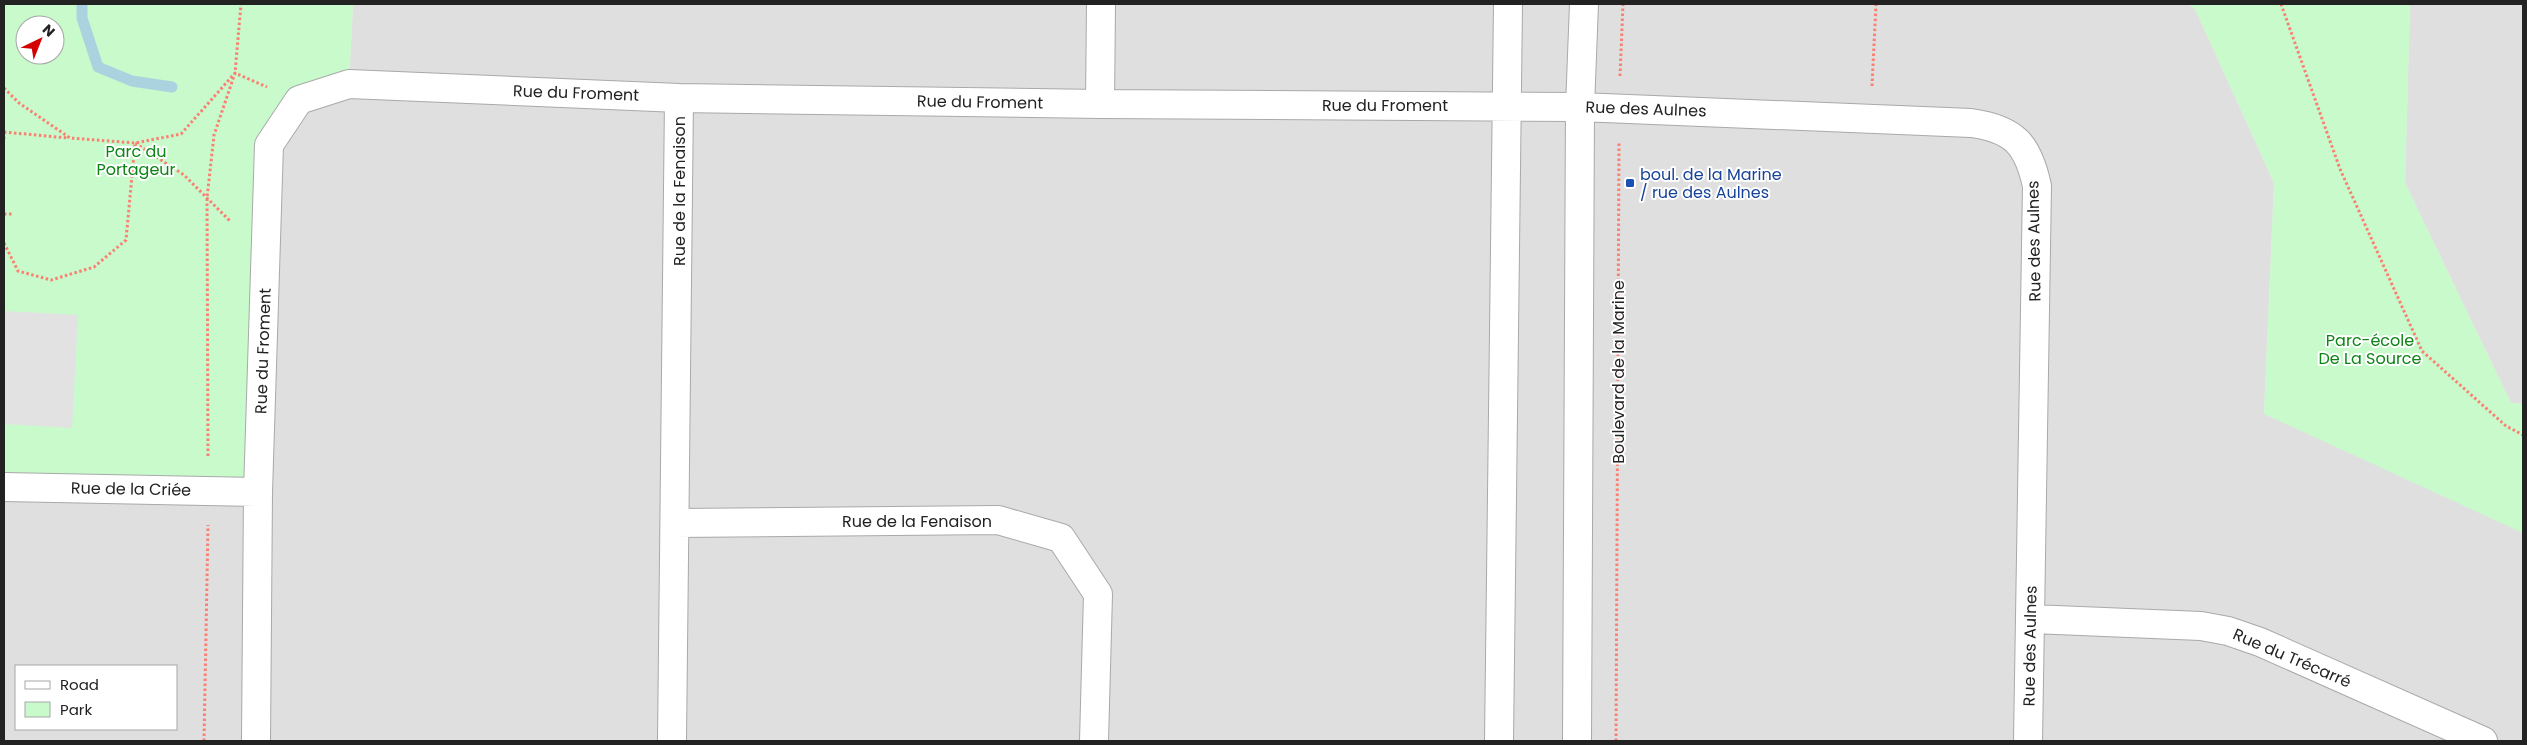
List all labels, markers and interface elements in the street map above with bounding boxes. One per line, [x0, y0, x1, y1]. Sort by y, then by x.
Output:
north arrow [15, 15, 65, 65]
text: N [38, 20, 60, 41]
street label: Rue du Froment [513, 79, 640, 107]
street label: Rue du Froment [917, 89, 1043, 115]
street label: Rue du Froment [1322, 94, 1448, 117]
street label: Rue des Aulnes [1585, 95, 1707, 123]
street label: Rue de la Fenaison [668, 116, 691, 266]
park label: Parc du Portageur [96, 140, 176, 181]
place label: boul. de la Marine / rue des Aulnes [1640, 163, 1782, 204]
marker: boul. de la Marine / rue des Aulnes [1624, 177, 1636, 189]
street label: Rue des Aulnes [2021, 180, 2047, 302]
street label: Boulevard de la Marine [1607, 280, 1630, 464]
street label: Rue du Froment [249, 287, 277, 414]
park label: Parc-école De La Source [2319, 329, 2422, 370]
street label: Rue de la Criée [71, 476, 191, 502]
street label: Rue de la Fenaison [842, 510, 992, 533]
street label: Rue des Aulnes [2017, 585, 2043, 707]
street label: Rue du Trécarré [2229, 623, 2355, 693]
legend [15, 665, 178, 730]
text: Road [60, 674, 99, 695]
text: Park [60, 699, 92, 720]

